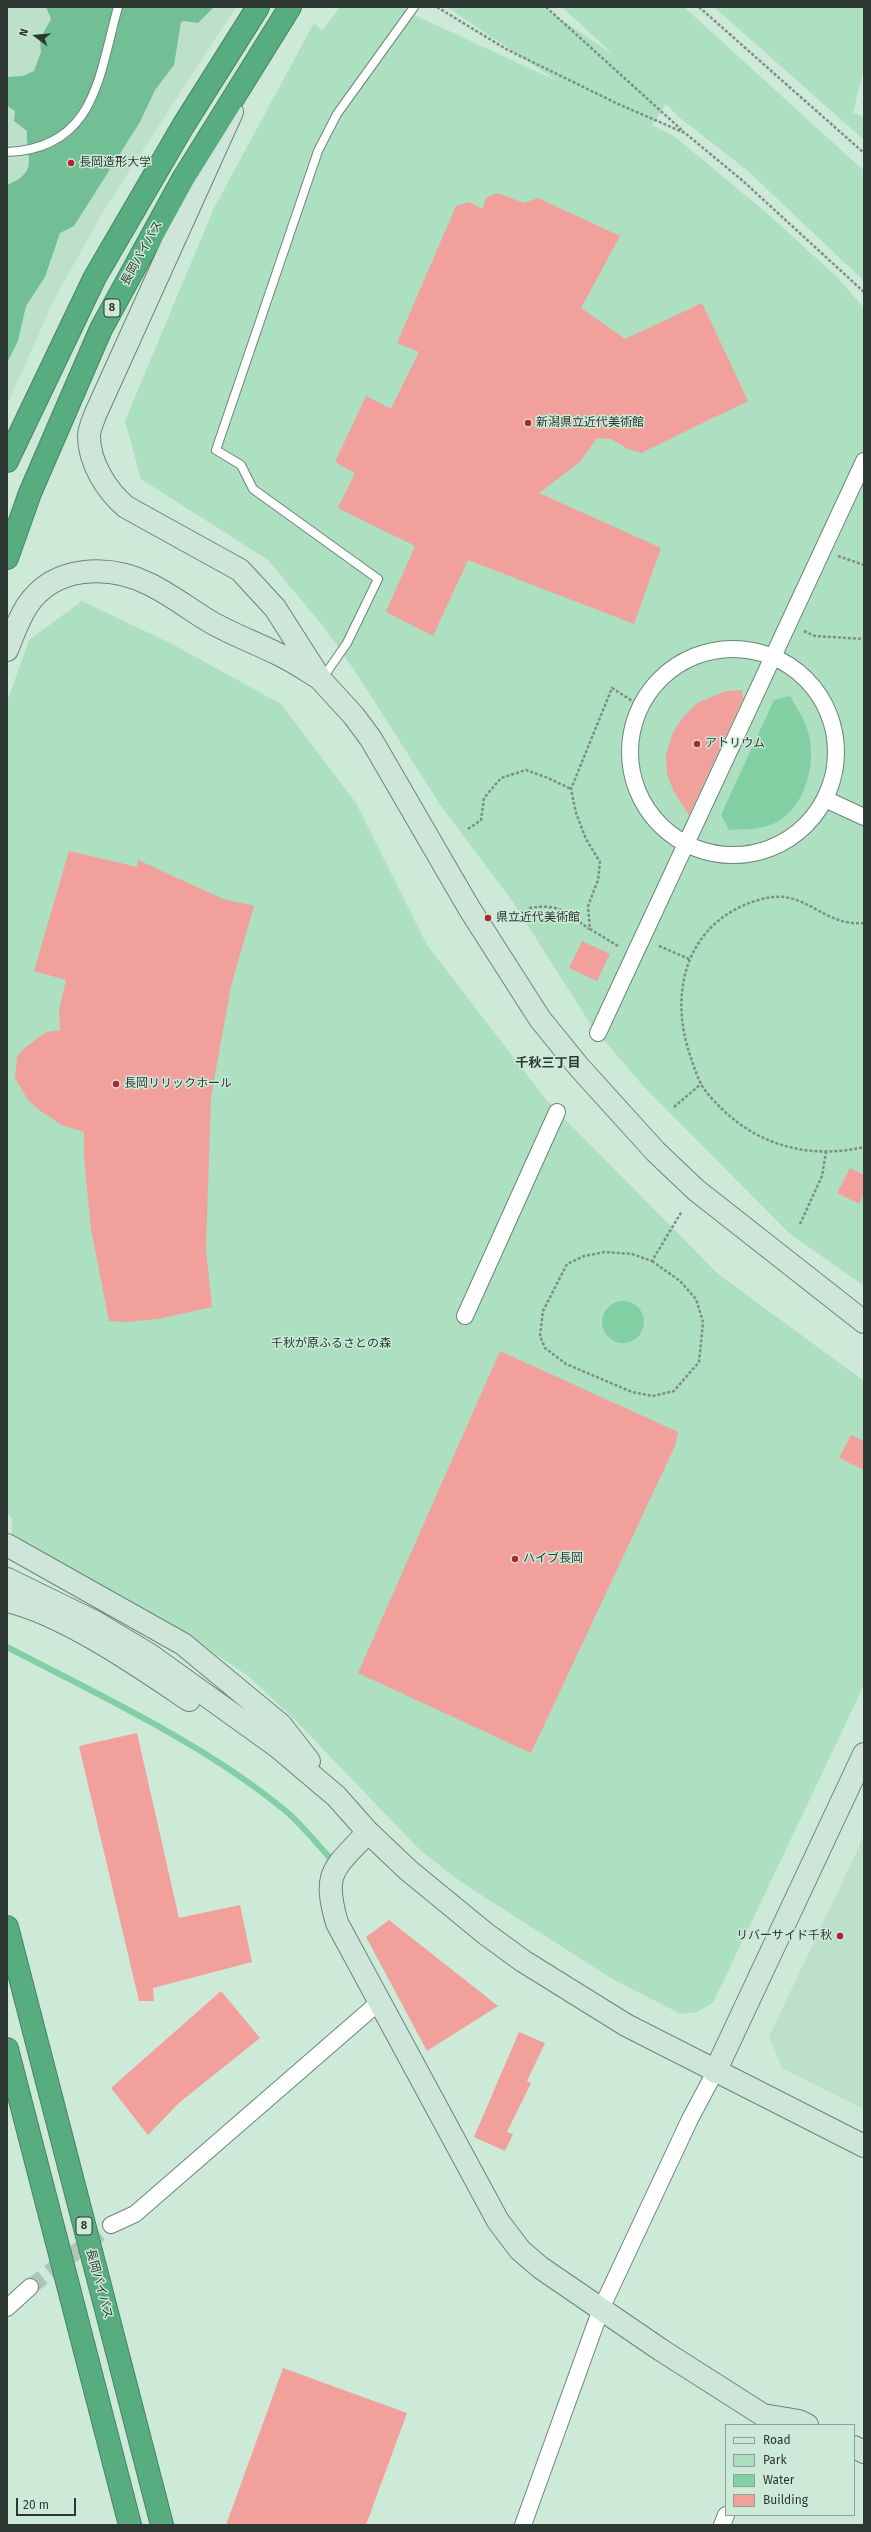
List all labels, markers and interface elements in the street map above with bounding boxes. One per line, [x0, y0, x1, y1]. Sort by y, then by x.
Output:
north arrow [16, 16, 56, 56]
text: N [17, 27, 31, 38]
place label: 長岡造形大学 [79, 156, 151, 170]
marker: 長岡造形大学 [66, 158, 76, 168]
street label: 長岡バイパス [118, 218, 166, 288]
road number: 8 [104, 299, 120, 317]
place label: 新潟県立近代美術館 [536, 416, 644, 430]
marker: 新潟県立近代美術館 [523, 418, 533, 428]
place label: アトリウム [705, 737, 765, 751]
marker: アトリウム [692, 739, 702, 749]
place label: 県立近代美術館 [496, 911, 580, 925]
marker: 県立近代美術館 [483, 913, 493, 923]
district label: 千秋三丁目 [516, 1055, 580, 1071]
place label: 長岡リリックホール [124, 1077, 232, 1091]
marker: 長岡リリックホール [111, 1079, 121, 1089]
park label: 千秋が原ふるさとの森 [271, 1337, 391, 1351]
place label: ハイブ長岡 [523, 1552, 583, 1566]
marker: ハイブ長岡 [510, 1554, 520, 1564]
place label: リバーサイド千秋 [736, 1929, 832, 1943]
marker: リバーサイド千秋 [835, 1931, 845, 1941]
road number: 8 [76, 2217, 92, 2235]
street label: 長岡バイパス [83, 2247, 115, 2321]
legend [725, 2424, 855, 2516]
text: Road [763, 2433, 791, 2447]
text: Park [763, 2453, 787, 2467]
text: Water [763, 2473, 794, 2487]
scale bar [18, 2490, 78, 2516]
text: Building [763, 2493, 808, 2507]
text: 20 m [23, 2498, 49, 2512]

